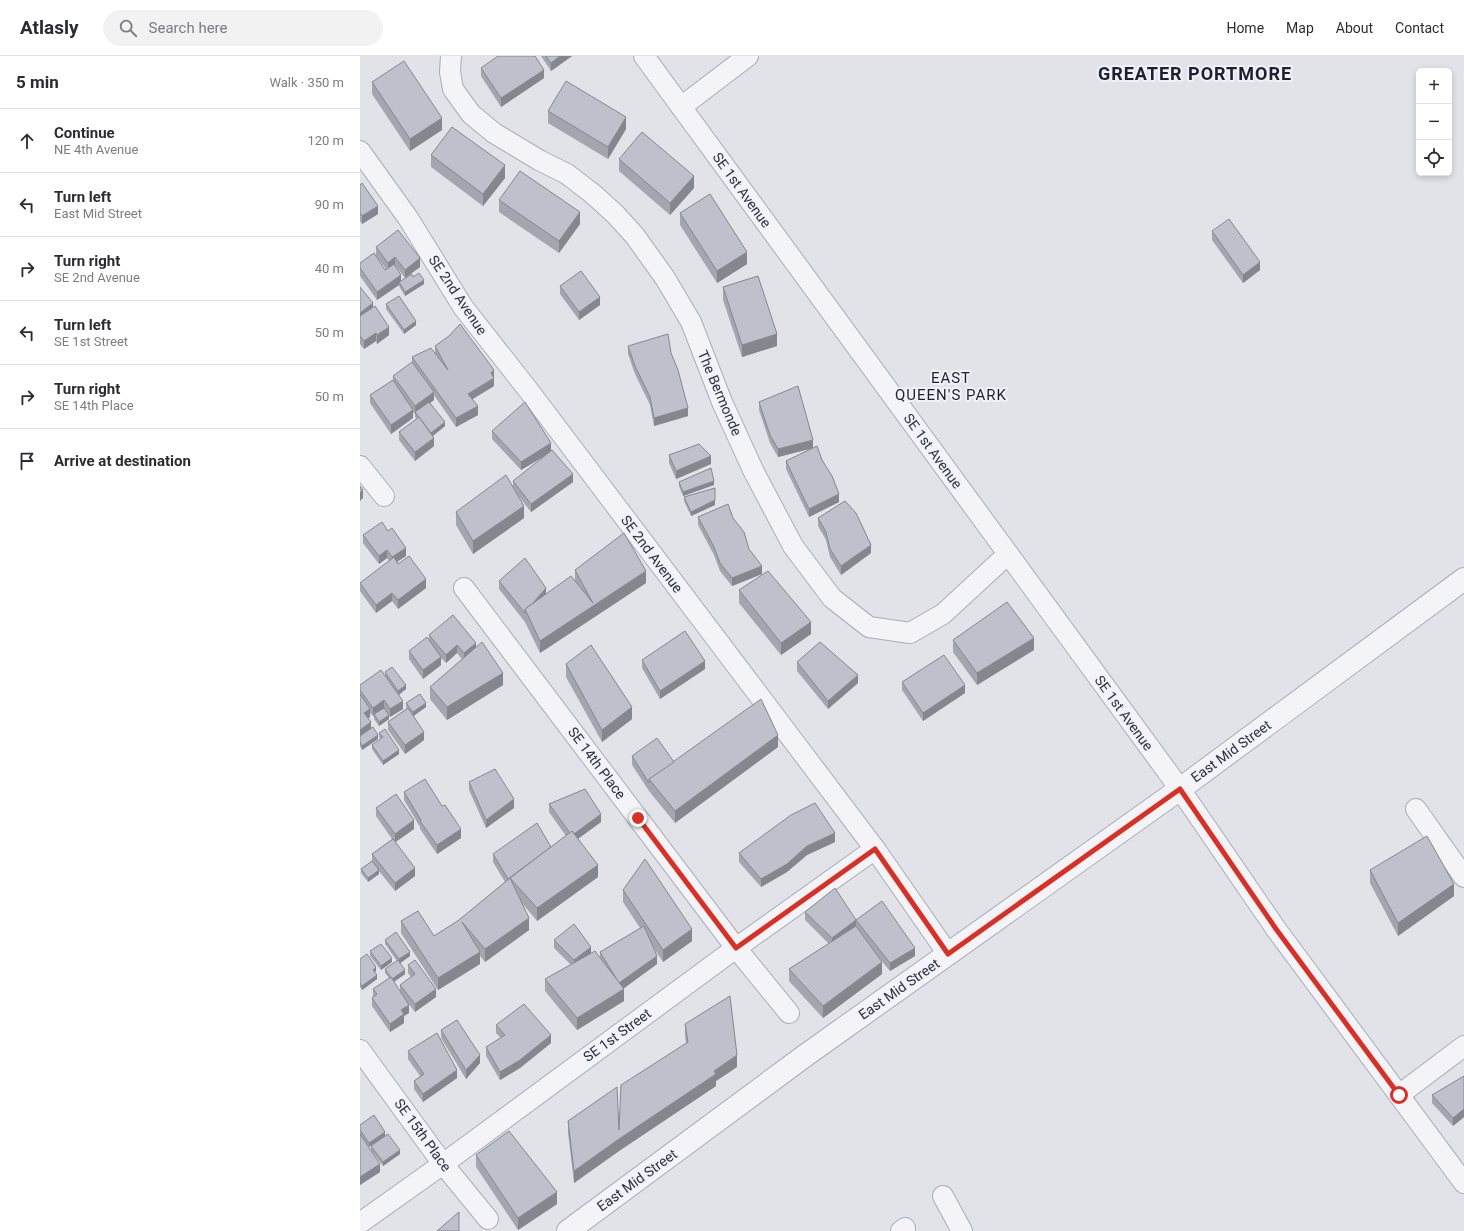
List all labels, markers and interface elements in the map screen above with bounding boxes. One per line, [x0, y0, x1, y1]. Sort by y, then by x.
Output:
search box [103, 10, 383, 46]
text: Atlasly [20, 16, 79, 39]
icon: search [117, 17, 139, 39]
text: Search here [149, 19, 228, 37]
text: Home [1226, 20, 1264, 36]
text: Map [1286, 20, 1314, 36]
text: About [1336, 20, 1373, 36]
text: Contact [1395, 20, 1444, 36]
district label: GREATER PORTMORE [1098, 63, 1292, 84]
map controls [1416, 68, 1452, 176]
button: + [1416, 68, 1452, 104]
text: 5 min [16, 72, 59, 92]
text: Walk · 350 m [269, 75, 344, 90]
button: − [1416, 104, 1452, 140]
text: Continue [54, 124, 115, 142]
icon: ahead [16, 130, 38, 152]
text: 120 m [307, 133, 344, 148]
button: locate [1416, 140, 1452, 176]
text: NE 4th Avenue [54, 142, 138, 157]
street label: SE 1st Avenue [709, 149, 775, 231]
text: Turn left [54, 188, 111, 206]
icon: left [16, 194, 38, 216]
text: 90 m [315, 197, 344, 212]
text: East Mid Street [54, 206, 142, 221]
text: Turn right [54, 252, 120, 270]
street label: SE 2nd Avenue [426, 252, 490, 338]
icon: right [16, 258, 38, 280]
text: 40 m [315, 261, 344, 276]
text: SE 2nd Avenue [54, 270, 140, 285]
text: Turn left [54, 316, 111, 334]
icon: left [16, 322, 38, 344]
text: 50 m [315, 325, 344, 340]
text: SE 1st Street [54, 334, 128, 349]
street label: The Bermonde [695, 348, 745, 438]
district label: EAST QUEEN'S PARK [895, 369, 1007, 404]
text: Turn right [54, 380, 120, 398]
icon: right [16, 386, 38, 408]
text: 50 m [315, 389, 344, 404]
text: SE 14th Place [54, 398, 134, 413]
street label: SE 1st Avenue [900, 410, 966, 492]
icon: arrive [16, 450, 38, 472]
text: Arrive at destination [54, 452, 191, 470]
street label: SE 2nd Avenue [618, 512, 686, 596]
street label: SE 1st Avenue [1091, 672, 1157, 754]
street label: East Mid Street [1188, 716, 1274, 785]
street label: SE 14th Place [565, 724, 629, 802]
route end [629, 809, 647, 827]
street label: East Mid Street [856, 955, 943, 1023]
street label: SE 1st Street [580, 1005, 654, 1065]
route start [1390, 1086, 1408, 1104]
street label: SE 15th Place [391, 1096, 455, 1174]
street label: East Mid Street [594, 1145, 680, 1214]

